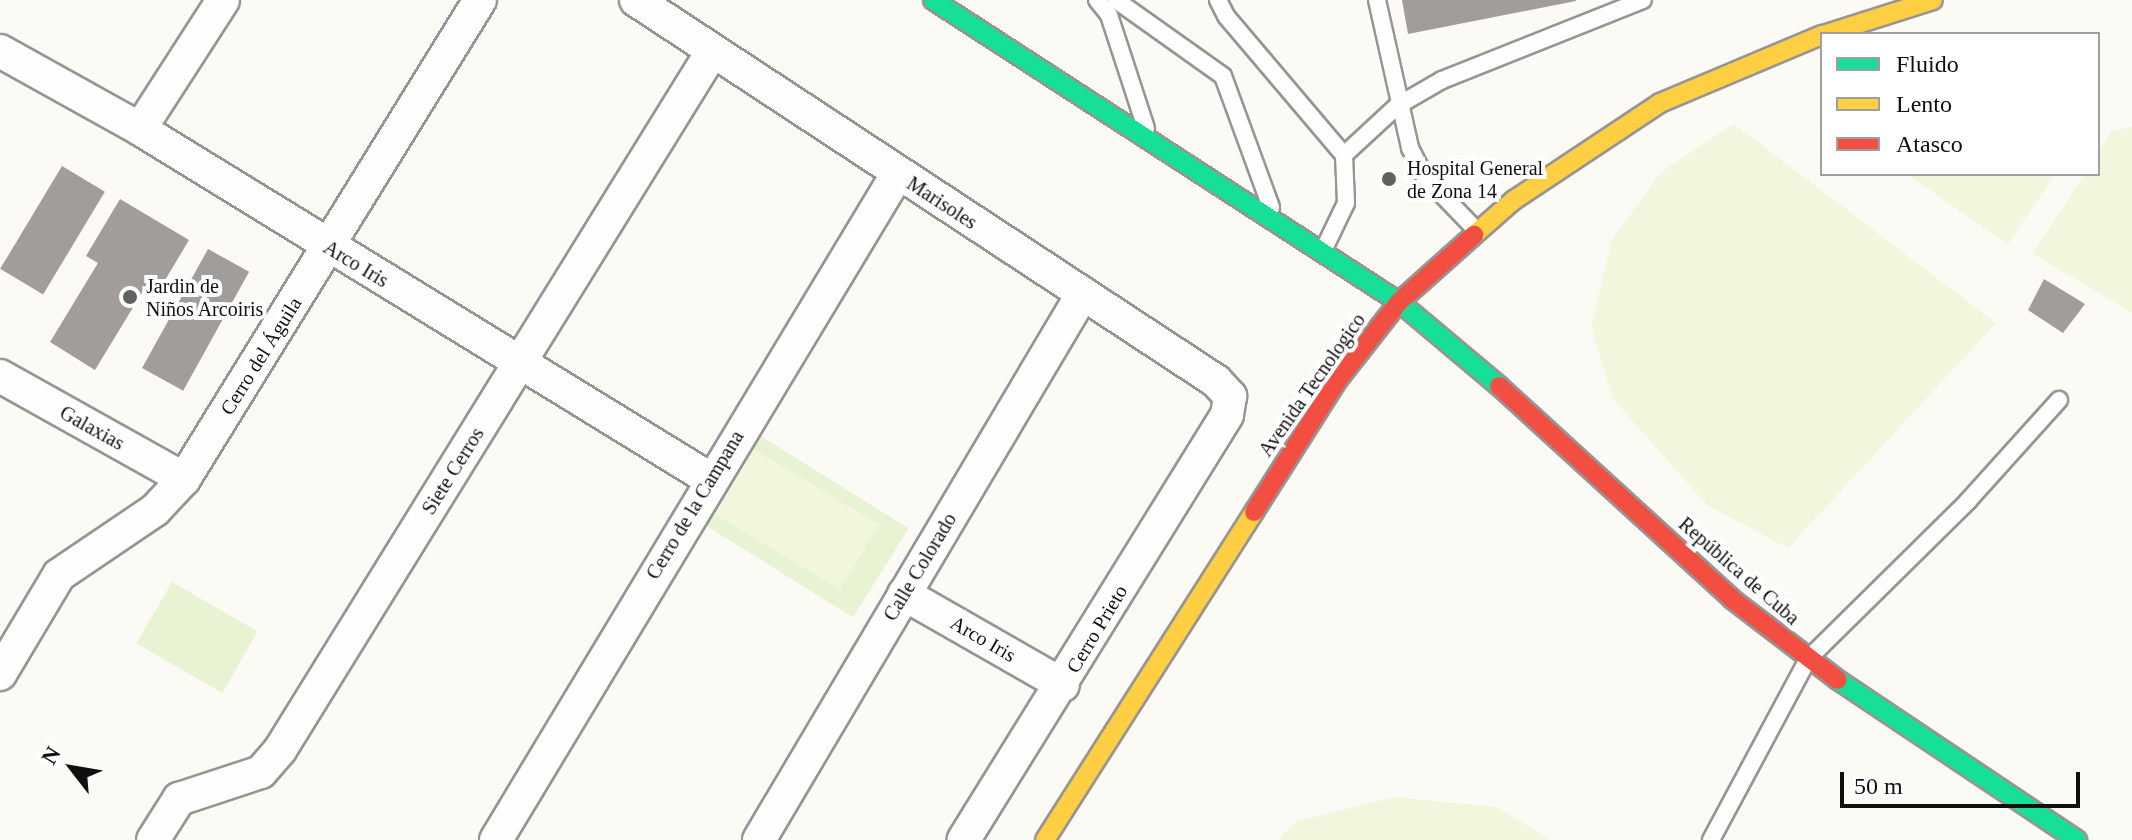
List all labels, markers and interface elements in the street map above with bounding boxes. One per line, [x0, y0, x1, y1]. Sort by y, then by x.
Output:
legend [1820, 32, 2100, 176]
text: Fluido [1896, 51, 1959, 77]
text: Lento [1896, 91, 1952, 117]
text: Atasco [1896, 131, 1963, 157]
place label: Hospital General de Zona 14 [1407, 156, 1543, 203]
marker: Hospital General de Zona 14 [1378, 168, 1400, 190]
street label: Marisoles [902, 171, 982, 235]
street label: Arco Iris [319, 235, 393, 293]
place label: Jardin de Niños Arcoiris [146, 274, 264, 321]
marker: Jardin de Niños Arcoiris [121, 288, 139, 306]
street label: Cerro del Águila [215, 293, 307, 419]
street label: Avenida Tecnologico [1253, 309, 1371, 461]
street label: Galaxias [56, 401, 128, 455]
street label: Siete Cerros [417, 423, 489, 519]
street label: Cerro de la Campana [641, 426, 749, 584]
street label: Calle Colorado [878, 509, 962, 625]
street label: República de Cuba [1674, 512, 1804, 630]
street label: Cerro Prieto [1061, 581, 1133, 677]
street label: Arco Iris [946, 611, 1020, 667]
north arrow [32, 728, 112, 808]
text: N [36, 742, 66, 769]
scale bar [1844, 756, 2084, 806]
text: 50 m [1854, 773, 1903, 799]

